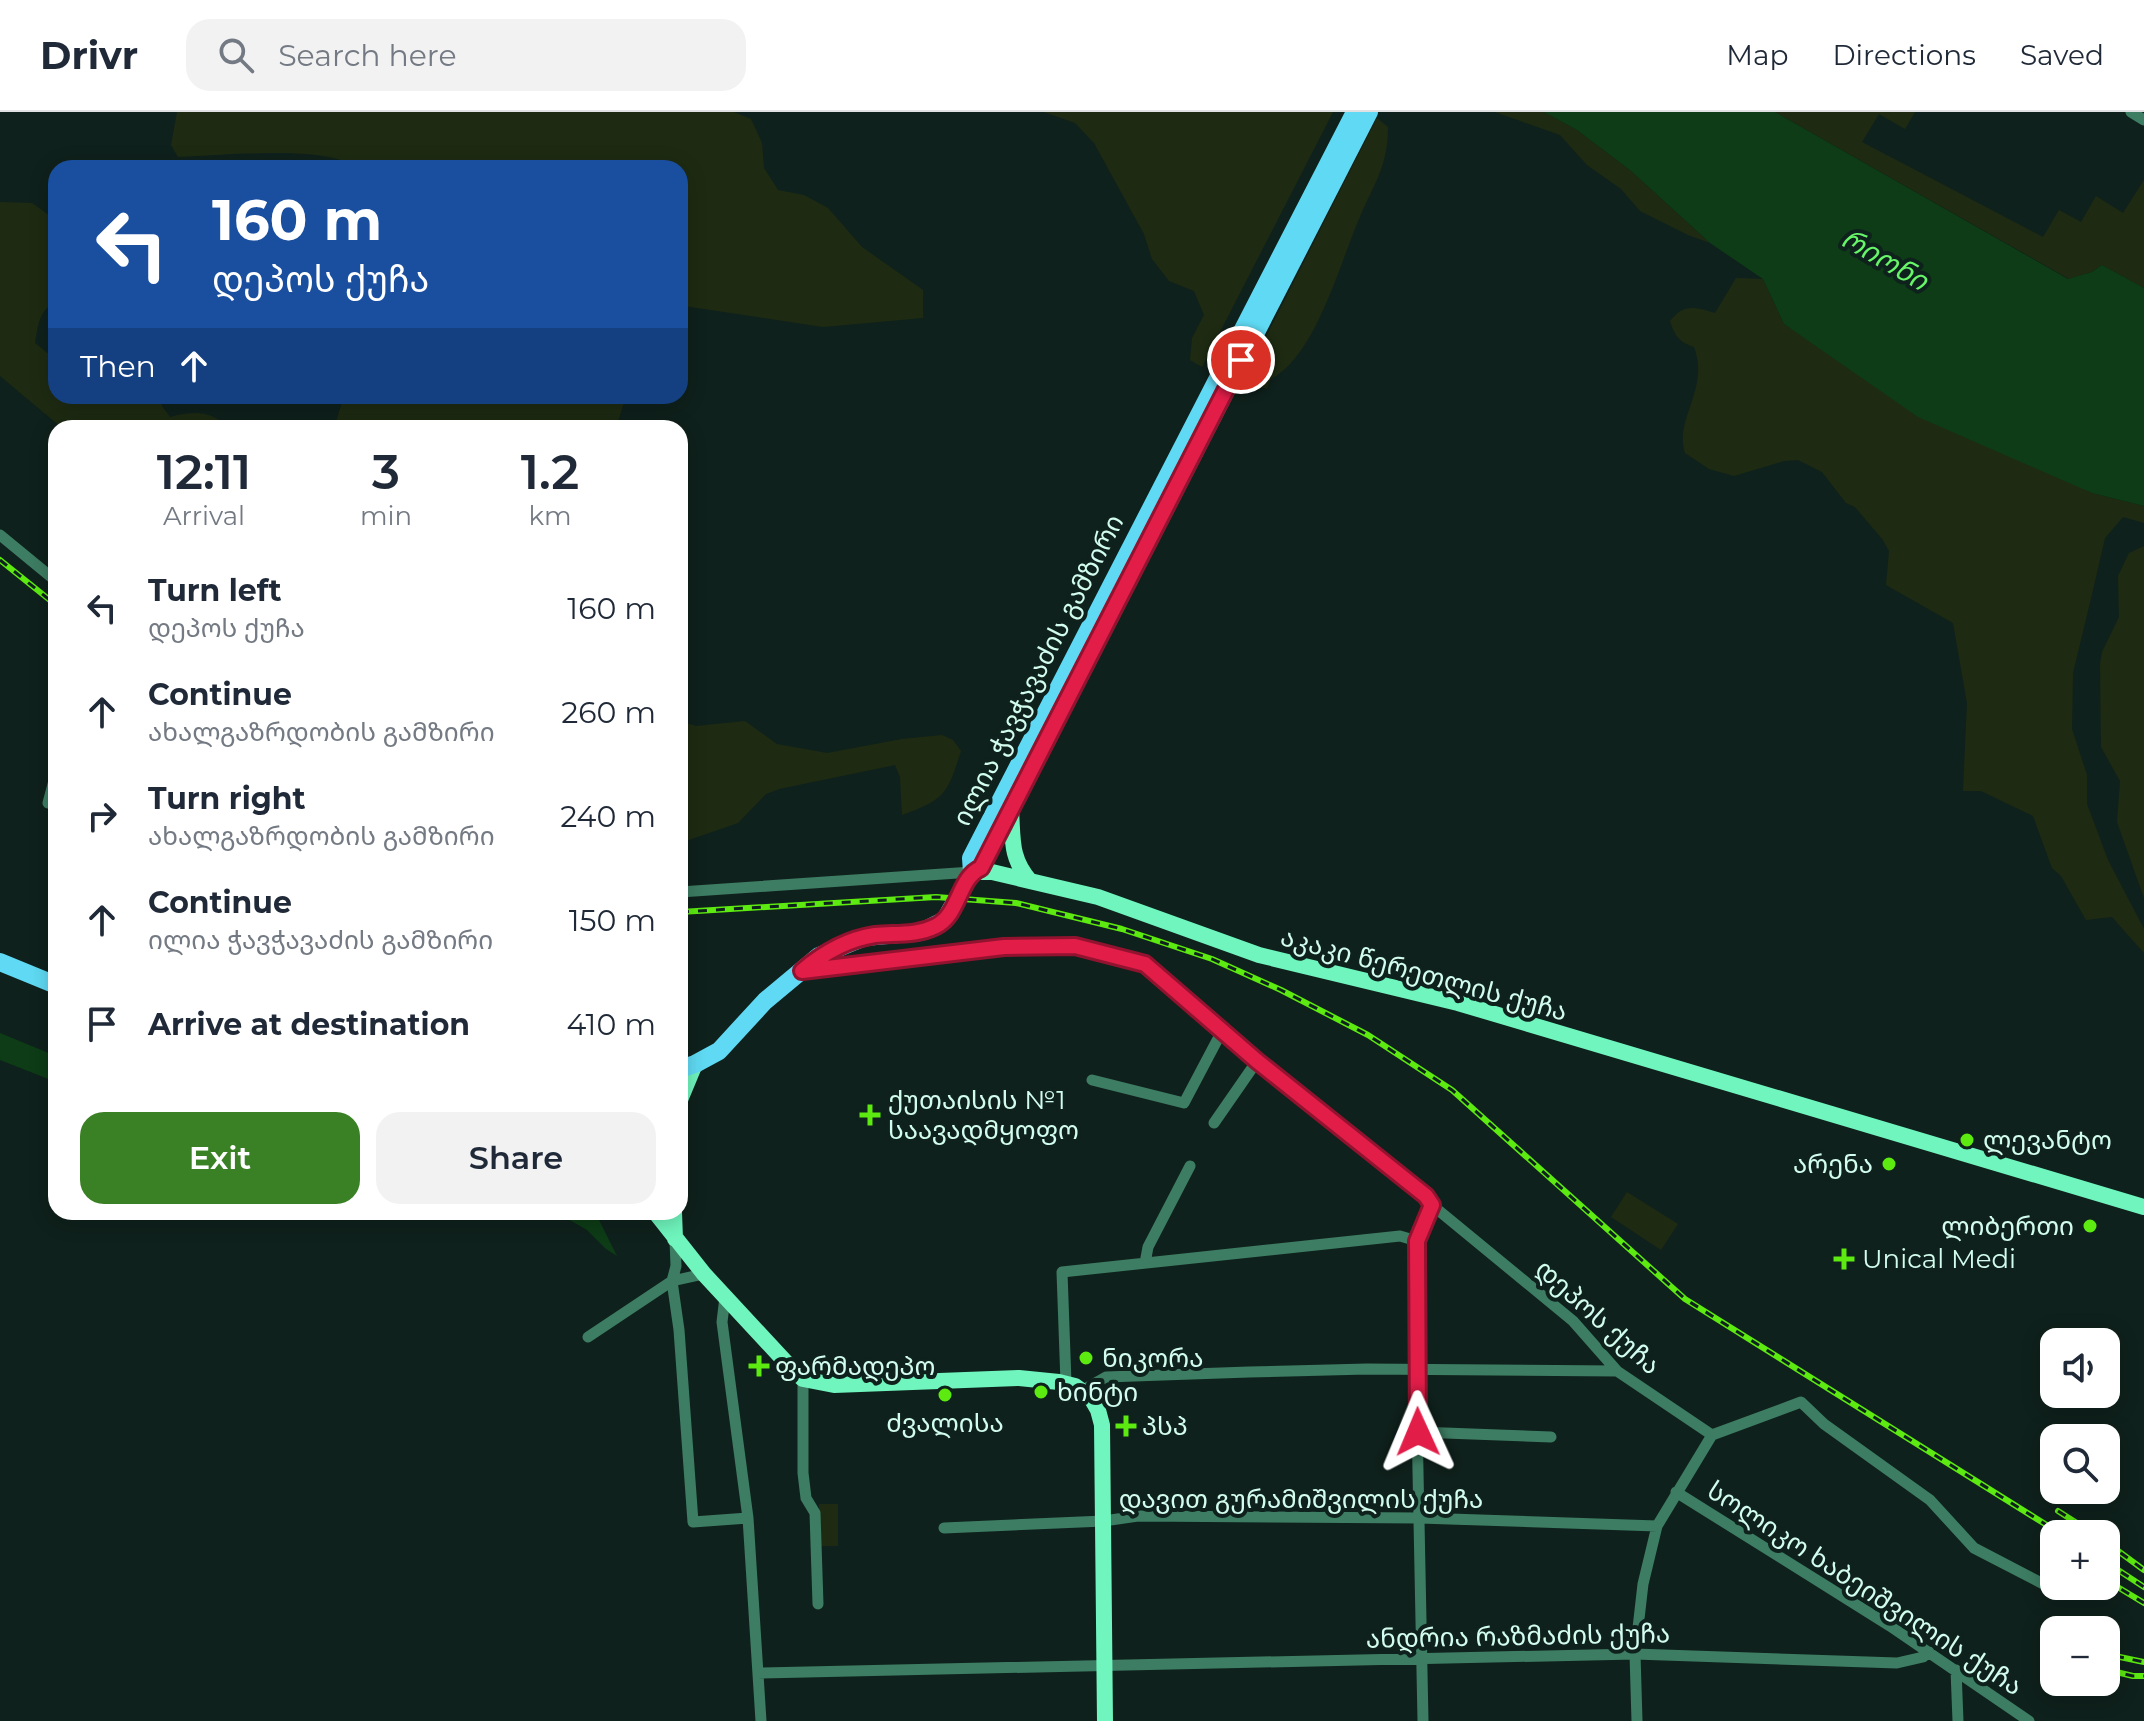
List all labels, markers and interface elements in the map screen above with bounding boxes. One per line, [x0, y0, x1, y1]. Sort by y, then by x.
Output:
search box [186, 19, 746, 91]
text: Drivr [40, 32, 138, 79]
icon: search [214, 33, 258, 77]
text: Search here [278, 37, 457, 74]
text: Map [1726, 38, 1788, 72]
text: Directions [1832, 38, 1976, 72]
text: Saved [2020, 38, 2104, 72]
text: 160 m [212, 186, 382, 254]
icon: left [80, 192, 184, 296]
water label: რიონი [1836, 221, 1936, 298]
text: დეპოს ქუჩა [212, 257, 429, 301]
pin [1207, 326, 1275, 394]
icon: arrive [1219, 338, 1263, 382]
icon: ahead [172, 344, 216, 388]
text: Then [80, 348, 156, 385]
text: 12:11 [157, 443, 251, 501]
text: 3 [372, 443, 400, 501]
text: 1.2 [521, 443, 579, 501]
text: Arrival [163, 500, 245, 532]
text: min [360, 500, 412, 532]
text: km [529, 500, 572, 532]
street label: ილია ჭავჭავაძის გამზირი [945, 509, 1131, 831]
text: Turn left [148, 572, 281, 609]
icon: left [80, 586, 124, 630]
text: 160 m [567, 590, 656, 627]
text: დეპოს ქუჩა [148, 612, 305, 644]
text: Continue [148, 676, 292, 713]
icon: ahead [80, 690, 124, 734]
text: 260 m [561, 694, 656, 731]
text: ახალგაზრდობის გამზირი [148, 716, 495, 748]
text: Turn right [148, 780, 305, 817]
icon: right [80, 794, 124, 838]
text: 240 m [560, 798, 656, 835]
text: ახალგაზრდობის გამზირი [148, 820, 495, 852]
text: Continue [148, 884, 292, 921]
icon: ahead [80, 898, 124, 942]
text: 150 m [569, 902, 656, 939]
street label: აკაკი წერეთლის ქუჩა [1277, 920, 1571, 1028]
text: ილია ჭავჭავაძის გამზირი [148, 924, 493, 956]
icon: arrive [80, 1002, 124, 1046]
text: Arrive at destination [148, 1006, 470, 1043]
text: 410 m [567, 1006, 656, 1043]
place label: ქუთაისის №1 საავადმყოფო [888, 1084, 1079, 1146]
marker: ქუთაისის №1 საავადმყოფო [859, 1104, 881, 1126]
button: Exit [80, 1112, 360, 1204]
button: Share [376, 1112, 656, 1204]
place label: ლევანტო [1983, 1124, 2112, 1156]
marker: ლევანტო [1958, 1131, 1976, 1149]
place label: არენა [1793, 1148, 1873, 1180]
marker: არენა [1880, 1155, 1898, 1173]
place label: ლიბერთი [1941, 1210, 2074, 1242]
marker: ლიბერთი [2081, 1217, 2099, 1235]
place label: Unical Medi [1862, 1243, 2016, 1275]
marker: Unical Medi [1833, 1248, 1855, 1270]
street label: დეპოს ქუჩა [1529, 1253, 1667, 1381]
map controls [2040, 1328, 2120, 1696]
button: sound [2040, 1328, 2120, 1408]
place label: ნიკორა [1102, 1342, 1203, 1374]
marker: ნიკორა [1077, 1349, 1095, 1367]
place label: ფარმადეპო [775, 1350, 936, 1382]
marker: ფარმადეპო [750, 1357, 768, 1375]
place label: ხინტი [1057, 1376, 1138, 1408]
marker: ხინტი [1032, 1383, 1050, 1401]
marker: ძვალისა [936, 1386, 954, 1404]
position arrow [1376, 1390, 1460, 1474]
place label: ძვალისა [886, 1407, 1004, 1439]
place label: პსპ [1142, 1410, 1188, 1442]
marker: პსპ [1117, 1417, 1135, 1435]
button: search [2040, 1424, 2120, 1504]
street label: სოლიკო ხაბეიშვილის ქუჩა [1701, 1474, 2029, 1702]
street label: დავით გურამიშვილის ქუჩა [1119, 1483, 1483, 1515]
button: + [2040, 1520, 2120, 1600]
button: − [2040, 1616, 2120, 1696]
street label: ანდრია რაზმაძის ქუჩა [1366, 1617, 1670, 1655]

